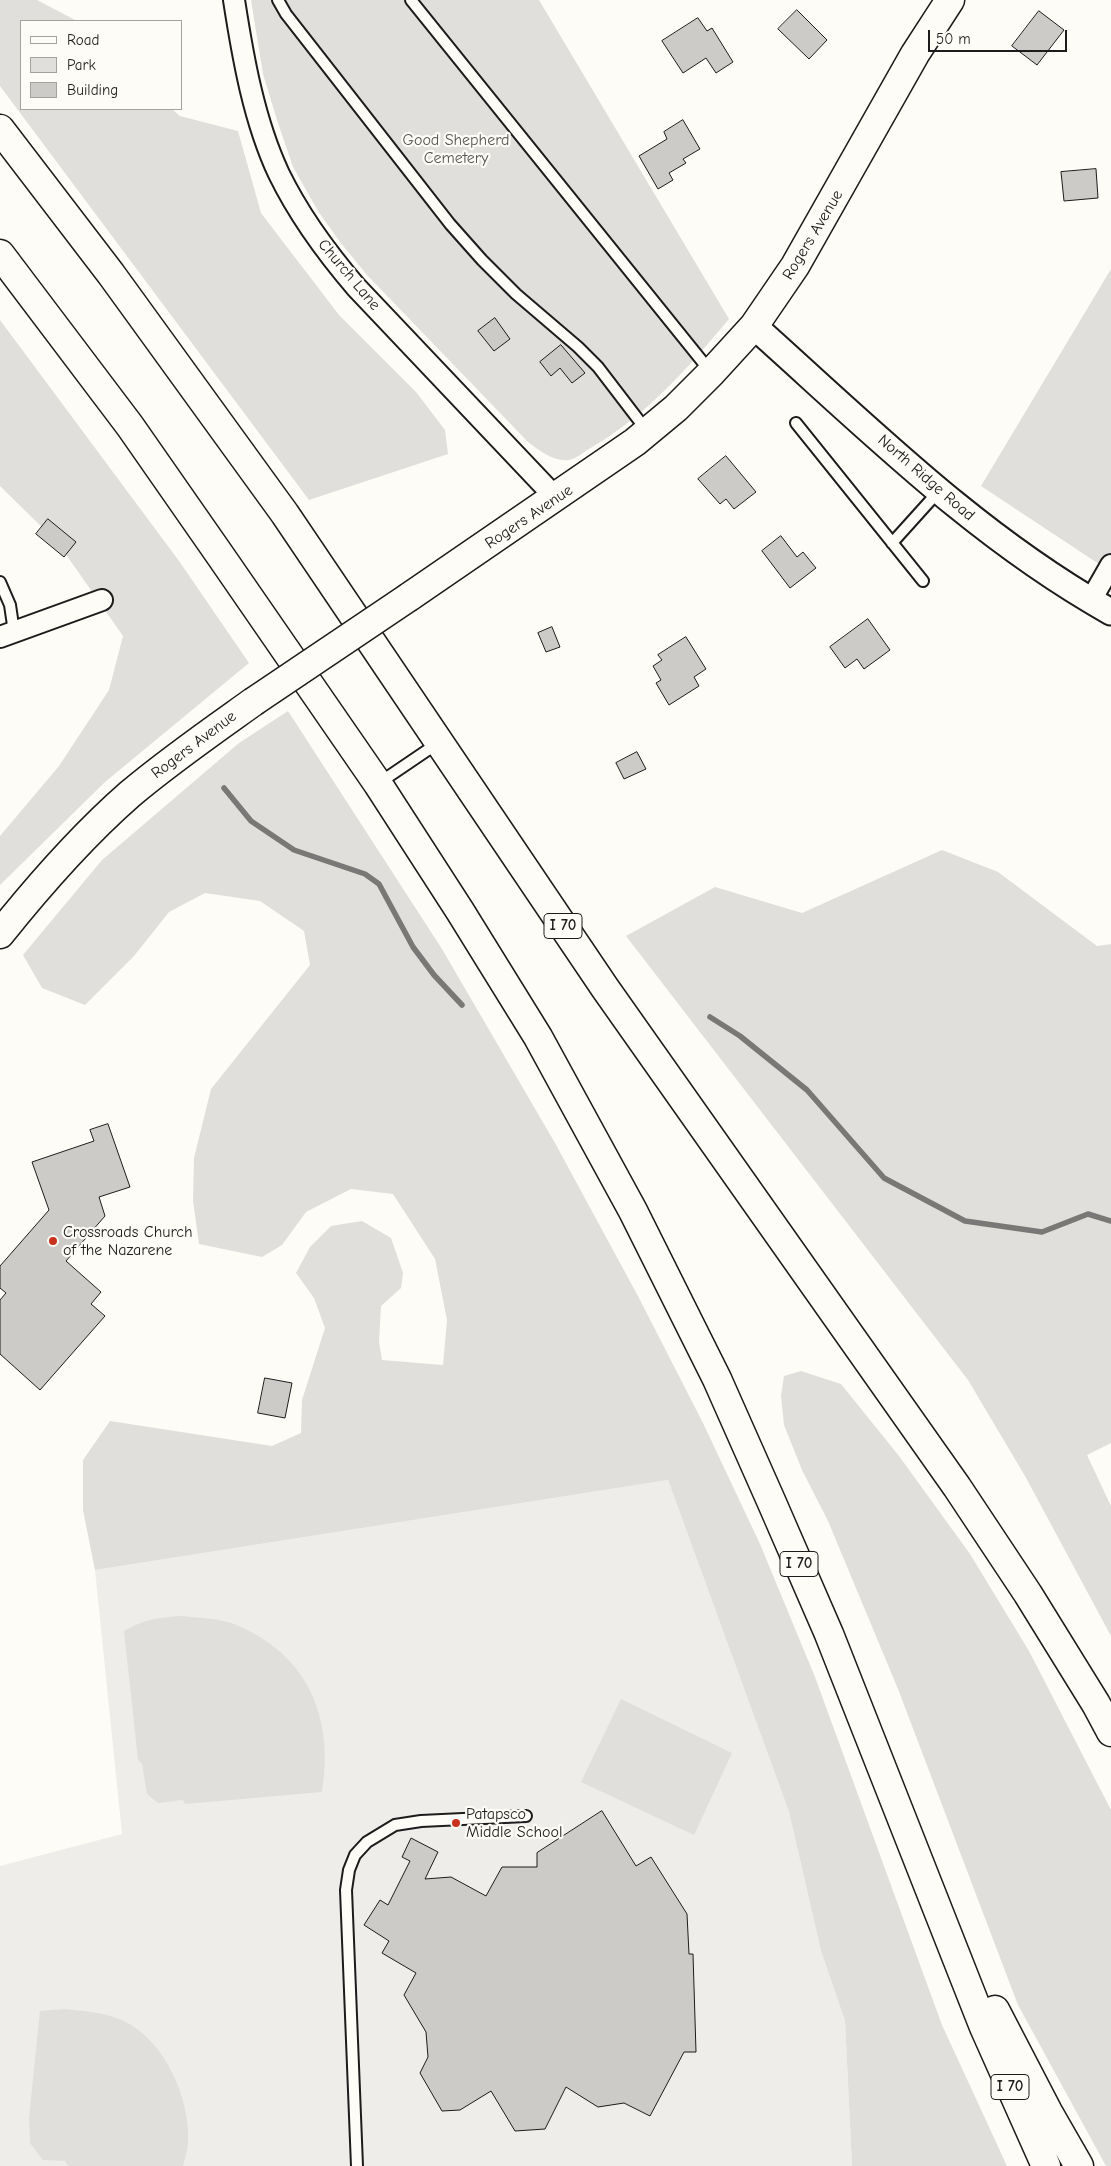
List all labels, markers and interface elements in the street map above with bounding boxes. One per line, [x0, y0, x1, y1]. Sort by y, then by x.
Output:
legend [20, 20, 182, 110]
scale bar [931, 20, 1070, 52]
text: 50 m [936, 30, 971, 48]
text: Road [67, 31, 99, 49]
text: Park [67, 56, 96, 74]
text: Building [67, 81, 118, 99]
park label: Good Shepherd Cemetery [402, 130, 510, 168]
street label: Rogers Avenue [779, 187, 847, 283]
street label: Church Lane [314, 236, 384, 314]
street label: North Ridge Road [874, 431, 978, 525]
street label: Rogers Avenue [482, 481, 576, 553]
street label: Rogers Avenue [148, 707, 240, 783]
road number: I 70 [544, 914, 582, 938]
place label: Crossroads Church of the Nazarene [63, 1222, 193, 1260]
marker: Crossroads Church of the Nazarene [47, 1235, 59, 1247]
road number: I 70 [780, 1552, 818, 1576]
place label: Patapsco Middle School [466, 1804, 562, 1842]
marker: Patapsco Middle School [450, 1817, 462, 1829]
road number: I 70 [991, 2074, 1029, 2100]

